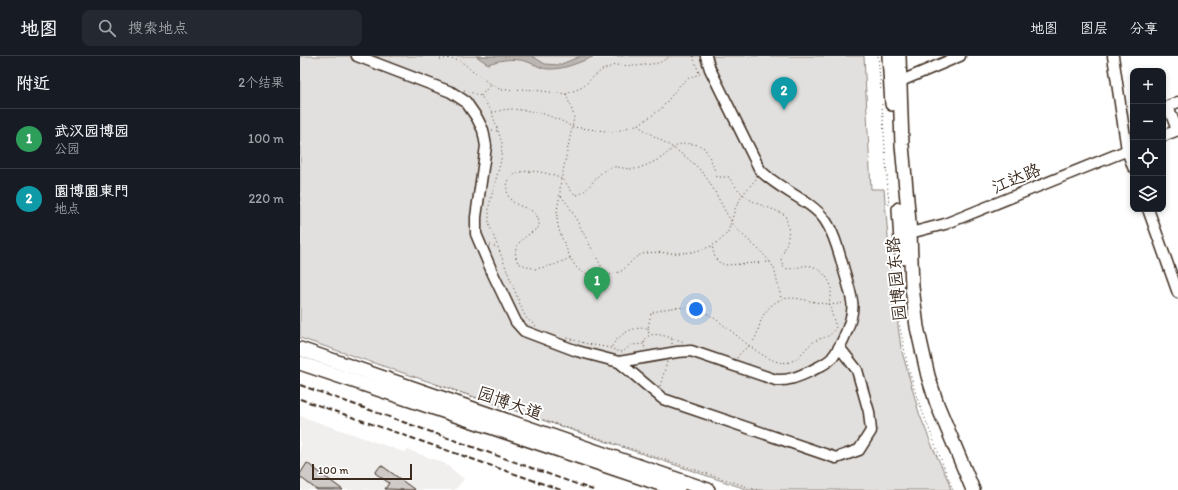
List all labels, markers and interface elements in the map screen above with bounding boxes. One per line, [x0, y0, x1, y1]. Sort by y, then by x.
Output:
search box [82, 10, 362, 46]
text: 地图 [20, 17, 58, 40]
icon: search [96, 17, 118, 39]
text: 搜索地点 [128, 19, 188, 37]
text: 地图 [1030, 20, 1058, 37]
text: 图层 [1080, 20, 1108, 37]
text: 分享 [1130, 20, 1158, 37]
map controls [1130, 68, 1166, 212]
button: + [1130, 68, 1166, 104]
text: 附近 [16, 73, 50, 93]
text: 2个结果 [238, 75, 284, 90]
pin: 2 [771, 77, 797, 110]
button: − [1130, 104, 1166, 140]
text: 武汉园博园 [54, 122, 129, 140]
text: 1 [26, 131, 32, 146]
text: 100 m [248, 131, 284, 146]
button: locate [1130, 140, 1166, 176]
text: 公园 [54, 141, 80, 156]
street label: 江达路 [989, 159, 1043, 197]
button: layers [1130, 176, 1166, 212]
text: 園博園東門 [54, 182, 129, 200]
text: 2 [26, 191, 32, 206]
text: 220 m [248, 191, 284, 206]
text: 地点 [54, 201, 80, 216]
street label: 园博园东路 [882, 236, 910, 322]
pin: 1 [584, 267, 610, 300]
your location [686, 299, 706, 319]
street label: 园博大道 [475, 382, 545, 424]
scale bar [312, 462, 412, 481]
text: 100 m [318, 464, 348, 477]

